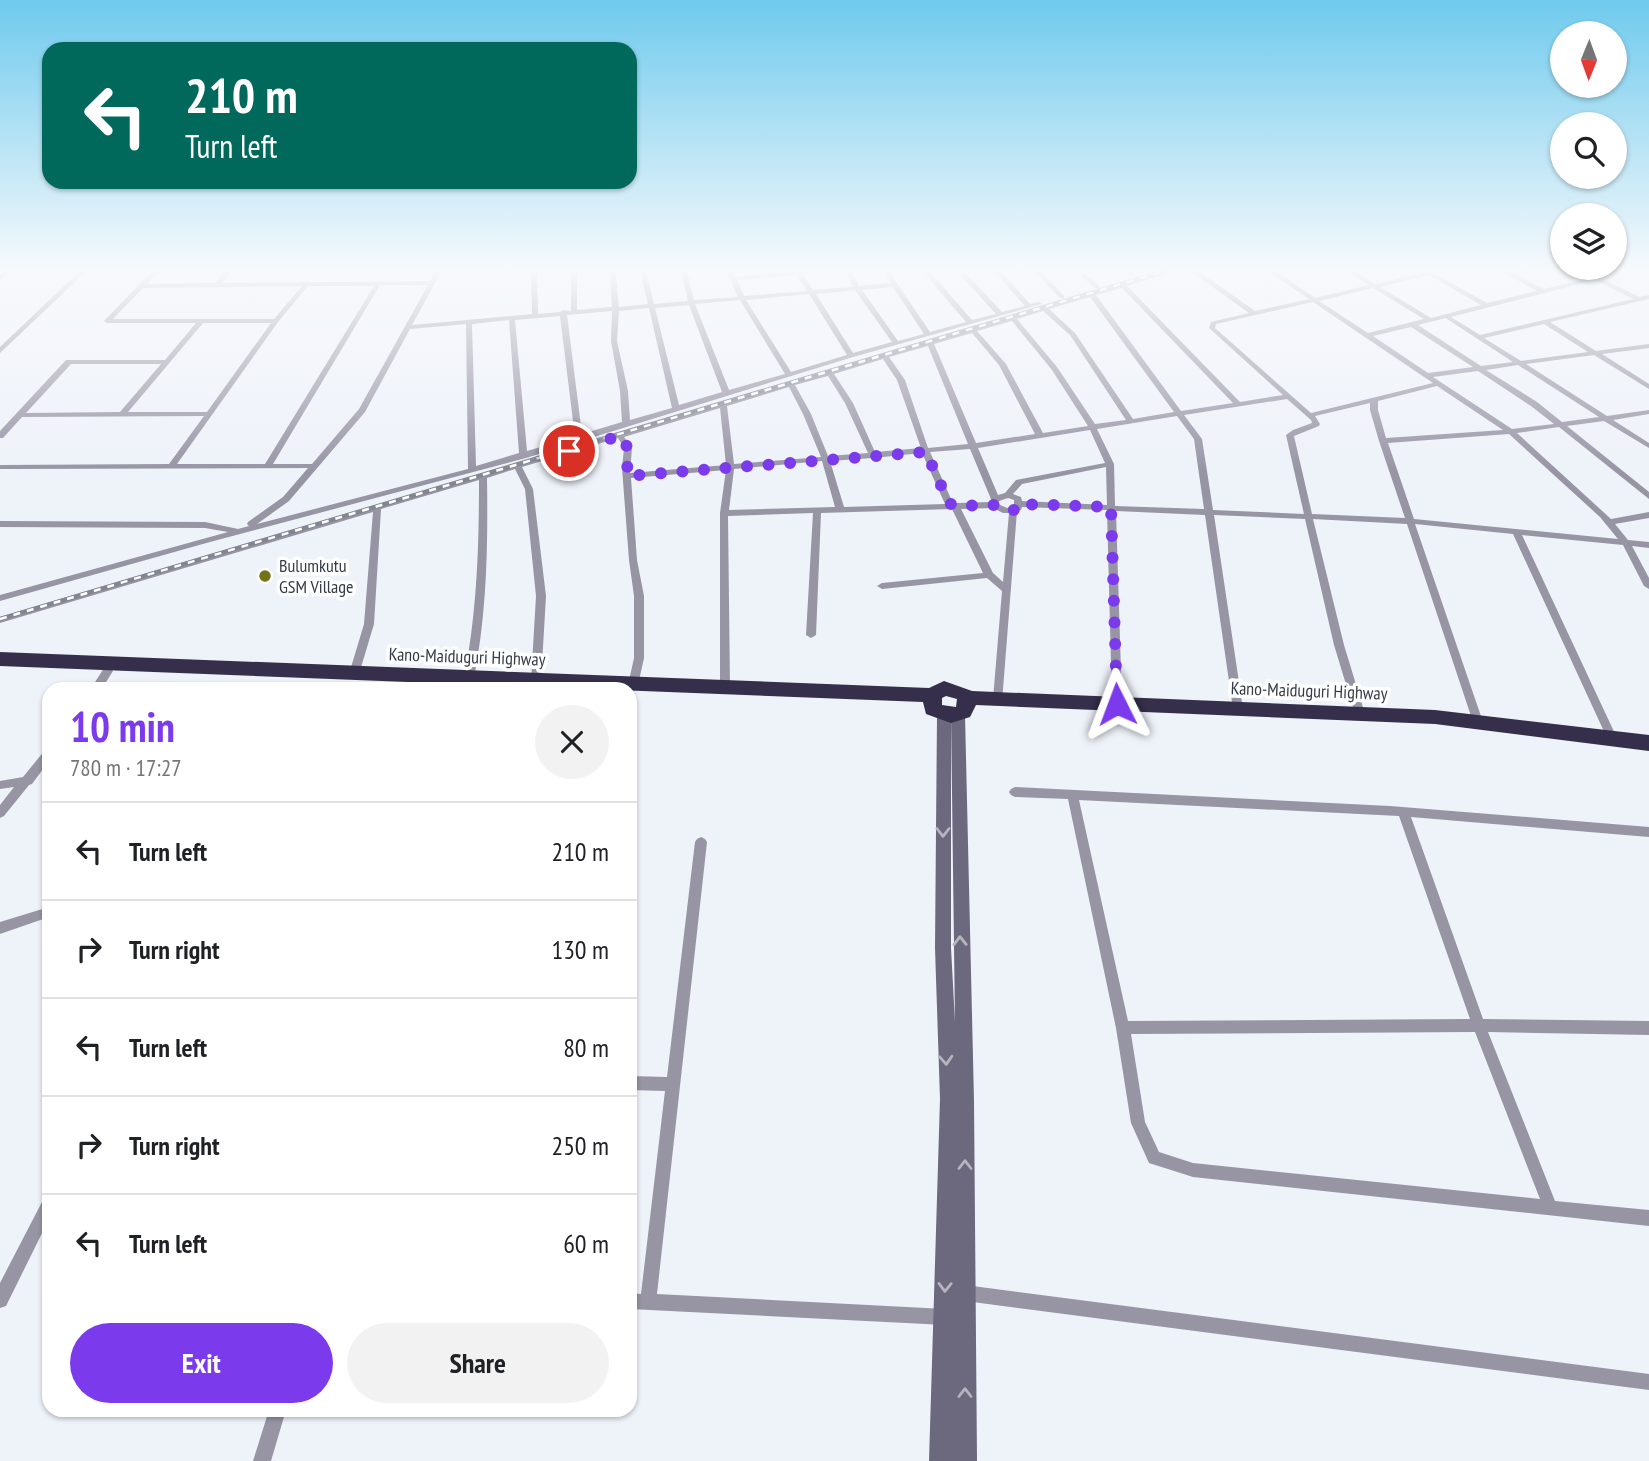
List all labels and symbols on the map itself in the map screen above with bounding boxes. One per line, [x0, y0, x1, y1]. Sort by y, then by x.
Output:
north arrow [1550, 21, 1628, 98]
pin [539, 421, 599, 481]
place label: Bulumkutu GSM Village [279, 554, 353, 598]
marker: Bulumkutu GSM Village [257, 568, 273, 584]
street label: Kano-Maiduguri Highway [388, 642, 546, 671]
position arrow [1080, 667, 1154, 741]
street label: Kano-Maiduguri Highway [1230, 676, 1388, 705]
one-way arrow [935, 828, 951, 838]
one-way arrow [952, 935, 967, 946]
one-way arrow [939, 1055, 954, 1066]
one-way arrow [957, 1160, 973, 1170]
one-way arrow [938, 1282, 953, 1293]
one-way arrow [957, 1387, 973, 1398]

